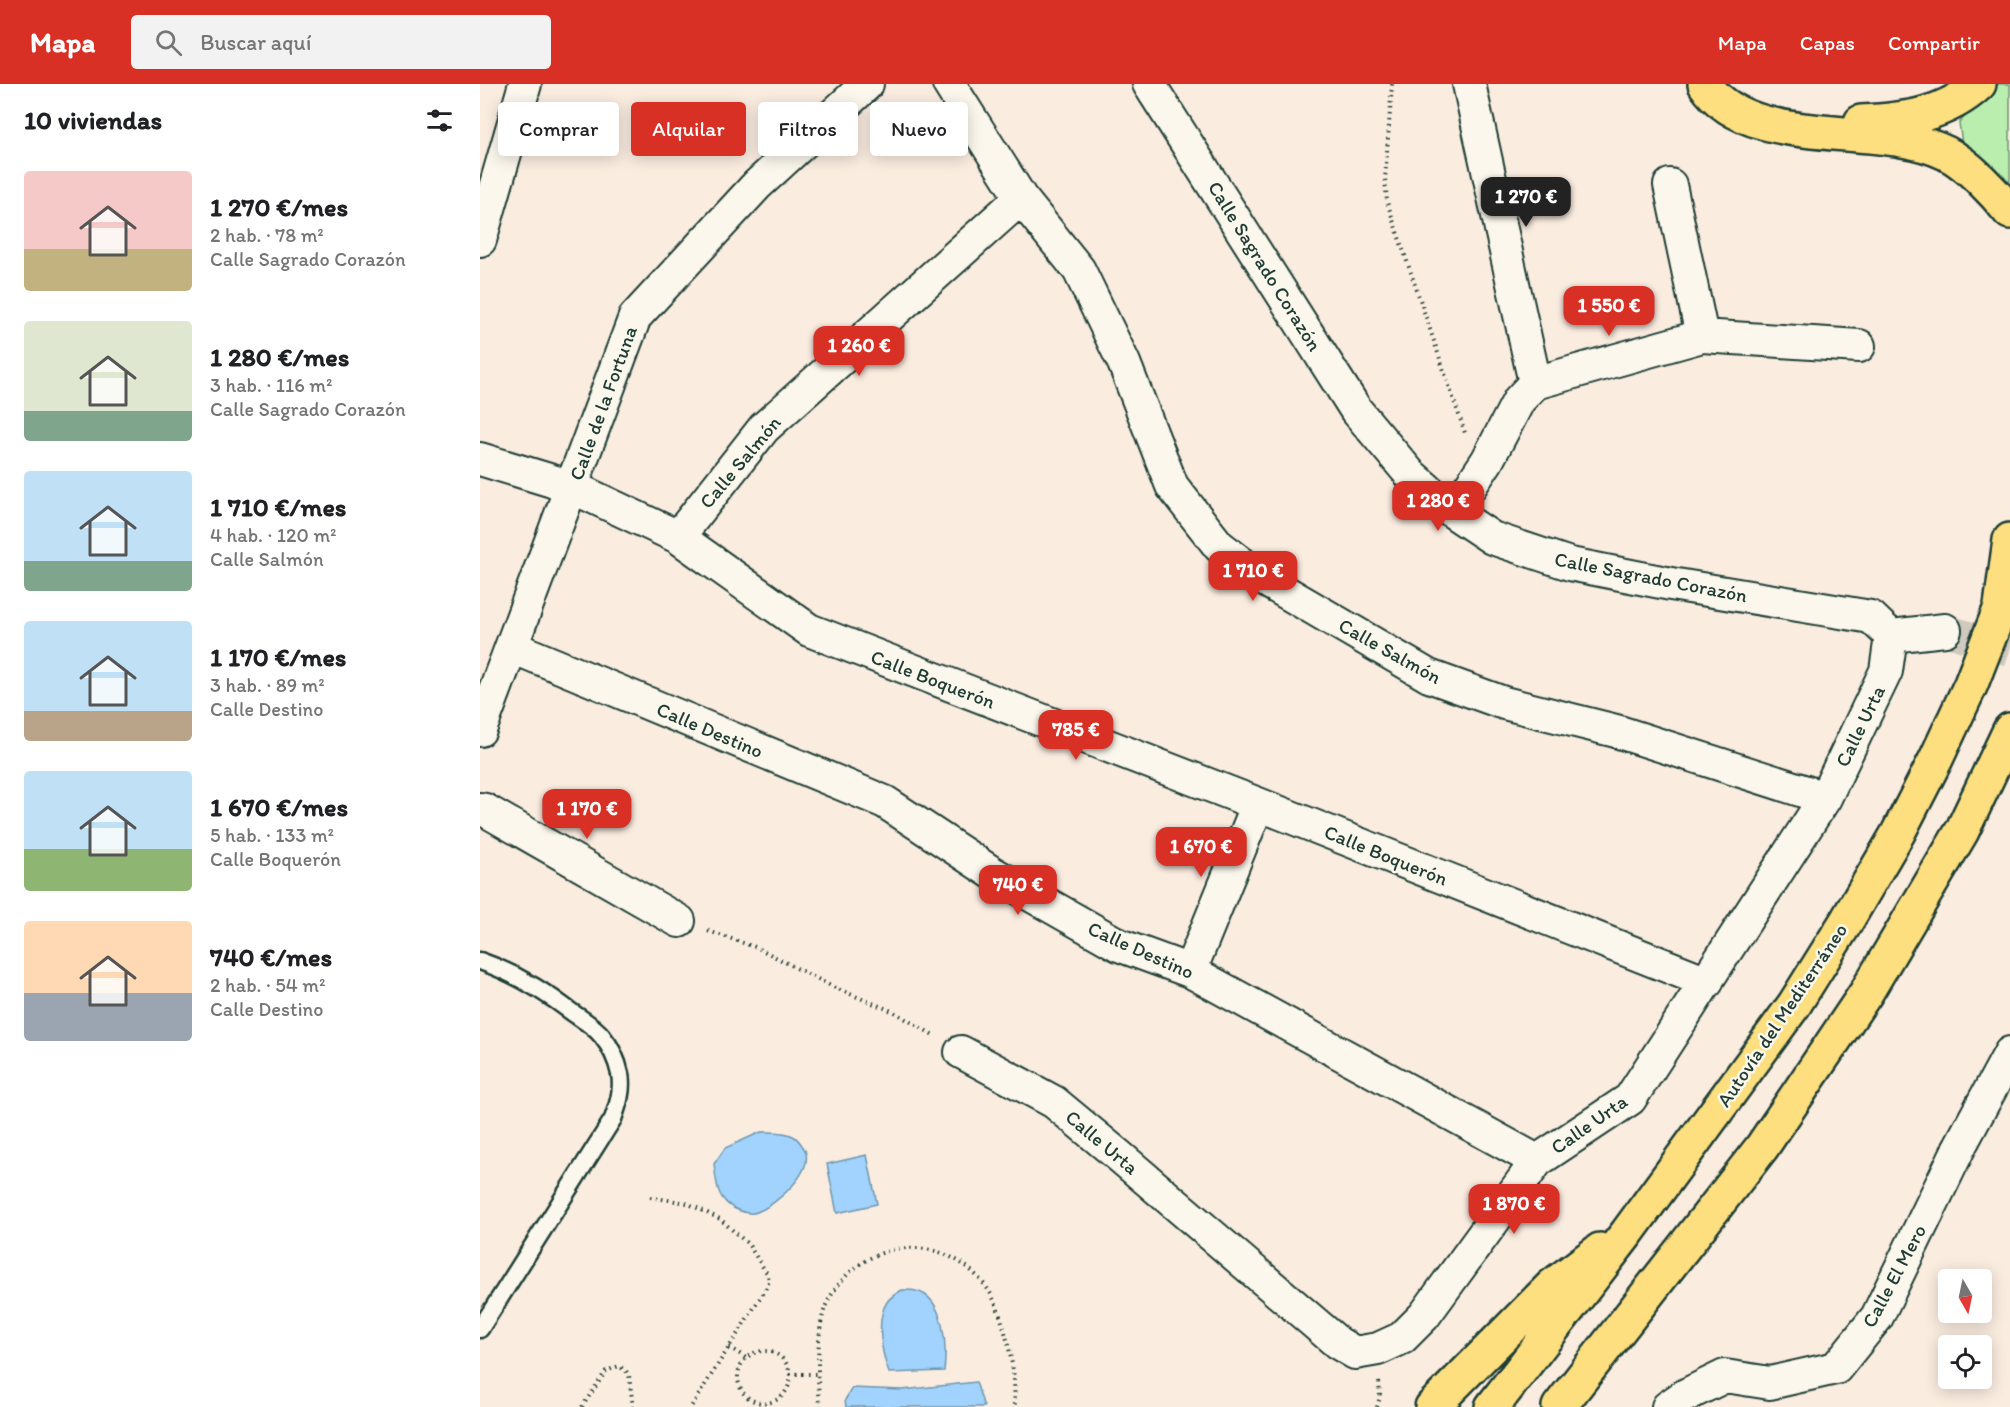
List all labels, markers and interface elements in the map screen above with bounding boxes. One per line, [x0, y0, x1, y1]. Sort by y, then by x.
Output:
search box [131, 15, 551, 69]
text: Mapa [30, 25, 95, 59]
icon: search [152, 26, 185, 59]
text: Buscar aquí [200, 29, 311, 56]
text: Mapa [1718, 30, 1767, 55]
text: Capas [1800, 30, 1855, 55]
text: Compartir [1888, 30, 1980, 55]
chip: Comprar [498, 102, 619, 156]
chip: Alquilar [631, 102, 746, 156]
chip: Filtros [758, 102, 858, 156]
chip: Nuevo [870, 102, 968, 156]
text: 10 viviendas [24, 104, 162, 136]
icon: filters [423, 104, 456, 137]
street label: Calle Sagrado Corazón [1203, 177, 1327, 356]
pin: 1 270 € [1471, 177, 1581, 228]
text: 1 270 € [1495, 184, 1557, 208]
text: 1 270 €/mes [210, 191, 348, 223]
icon: home [72, 195, 144, 267]
text: 2 hab. · 78 m² [210, 223, 324, 247]
text: Calle Sagrado Corazón [210, 247, 406, 271]
pin: 1 550 € [1554, 286, 1664, 337]
text: 1 550 € [1577, 293, 1641, 317]
street label: Calle de la Fortuna [564, 322, 642, 483]
pin: 1 260 € [804, 326, 914, 377]
text: 1 260 € [827, 333, 891, 357]
text: 1 280 €/mes [210, 341, 349, 373]
icon: home [72, 345, 144, 417]
text: 3 hab. · 116 m² [210, 373, 332, 397]
text: Calle Sagrado Corazón [210, 397, 406, 421]
street label: Calle Salmón [694, 411, 786, 513]
pin: 1 280 € [1383, 481, 1493, 532]
text: 1 280 € [1406, 488, 1470, 512]
text: 1 710 €/mes [210, 491, 346, 523]
icon: home [72, 495, 144, 567]
text: 4 hab. · 120 m² [210, 523, 337, 547]
text: Calle Salmón [210, 547, 324, 571]
street label: Calle Sagrado Corazón [1553, 547, 1750, 608]
pin: 1 710 € [1198, 551, 1308, 602]
text: 1 710 € [1222, 558, 1284, 582]
street label: Calle Salmón [1334, 613, 1446, 689]
text: 1 170 €/mes [210, 641, 346, 673]
street label: Calle Boquerón [868, 644, 999, 714]
icon: home [72, 645, 144, 717]
text: 3 hab. · 89 m² [210, 673, 325, 697]
street label: Calle Urta [1830, 681, 1890, 771]
text: Calle Destino [210, 697, 323, 721]
street label: Calle Destino [653, 697, 767, 763]
pin: 785 € [1034, 710, 1118, 761]
text: 785 € [1052, 717, 1100, 741]
pin: 1 170 € [532, 789, 642, 840]
text: 1 670 €/mes [210, 791, 348, 823]
icon: home [72, 795, 144, 867]
text: 1 170 € [556, 796, 618, 820]
street label: Calle Boquerón [1321, 819, 1452, 891]
text: 5 hab. · 133 m² [210, 823, 334, 847]
pin: 1 670 € [1146, 827, 1256, 878]
text: 1 670 € [1170, 834, 1232, 858]
text: Calle Boquerón [210, 847, 341, 871]
pin: 740 € [976, 865, 1060, 916]
text: 740 € [993, 872, 1043, 896]
street label: Calle Destino [1084, 916, 1198, 984]
street label: Autovía del Mediterráneo [1712, 919, 1852, 1111]
text: 740 €/mes [210, 941, 332, 973]
icon: home [72, 945, 144, 1017]
text: 2 hab. · 54 m² [210, 973, 325, 997]
text: Calle Destino [210, 997, 323, 1021]
street label: Calle Urta [1546, 1089, 1632, 1159]
street label: Calle Urta [1061, 1105, 1144, 1180]
pin: 1 870 € [1459, 1184, 1569, 1235]
text: 1 870 € [1483, 1191, 1545, 1215]
street label: Calle El Mero [1857, 1220, 1931, 1332]
north arrow [1938, 1269, 1992, 1323]
map controls [1938, 1269, 1992, 1389]
button: locate [1938, 1335, 1992, 1389]

